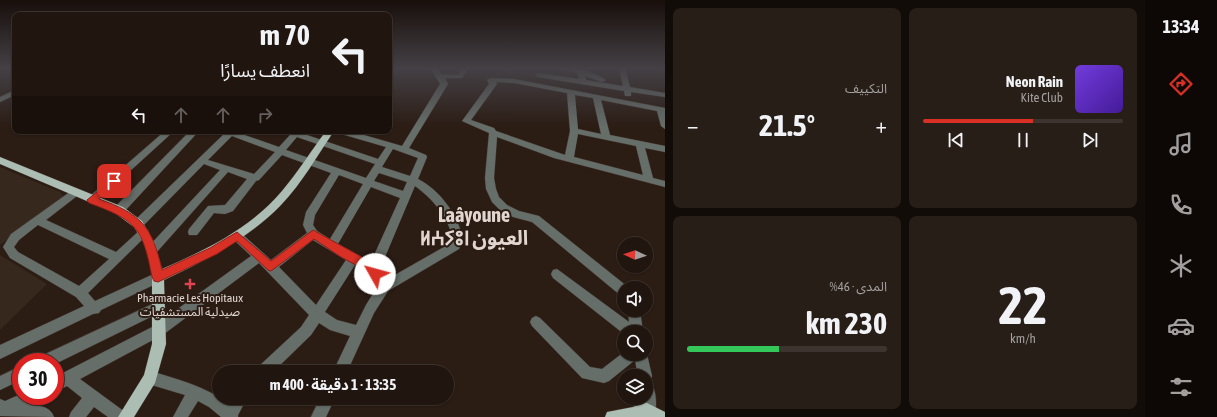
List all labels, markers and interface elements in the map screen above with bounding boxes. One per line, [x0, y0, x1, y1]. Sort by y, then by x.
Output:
text: 13:34 [1162, 16, 1200, 37]
text: 70 m [260, 19, 310, 51]
icon: left [324, 28, 376, 80]
text: انعطف يسارًا [220, 60, 310, 81]
icon: directions [1167, 70, 1195, 98]
text: Neon Rain [1006, 73, 1063, 90]
text: التكييف [845, 81, 887, 96]
text: Kite Club [1021, 90, 1063, 105]
icon: left [128, 104, 150, 126]
icon: ahead [170, 104, 192, 126]
icon: ahead [212, 104, 234, 126]
icon: right [254, 104, 276, 126]
text: 21.5° [759, 108, 815, 142]
text: − [687, 112, 698, 138]
text: + [876, 112, 887, 138]
icon: previous [945, 129, 967, 151]
icon: pause [1012, 129, 1034, 151]
icon: next [1079, 129, 1101, 151]
icon: music [1167, 130, 1195, 158]
pin [97, 164, 131, 198]
icon: arrive [103, 170, 125, 192]
icon: phone [1167, 191, 1195, 219]
district label: Laâyoune ⵍⵄⵢⵓⵏ العيون [420, 203, 528, 250]
north arrow [617, 237, 653, 273]
map controls [617, 237, 653, 405]
icon: climate [1167, 252, 1195, 280]
position arrow [354, 253, 396, 295]
text: 22 [999, 275, 1047, 335]
marker: Pharmacie Les Hopitaux صيدلية المستشفيات [185, 279, 195, 289]
text: المدى · 46% [830, 279, 887, 294]
button: sound [617, 281, 653, 317]
place label: Pharmacie Les Hopitaux صيدلية المستشفيات [137, 291, 243, 319]
text: 230 km [806, 306, 887, 340]
icon: car [1167, 312, 1195, 340]
button: search [617, 325, 653, 361]
text: km/h [1010, 331, 1036, 346]
speed limit sign: 30 [12, 353, 64, 405]
button: layers [617, 369, 653, 405]
icon: filters [1167, 373, 1195, 401]
text: 13:35 · 1 دقيقة · 400 m [270, 376, 396, 393]

